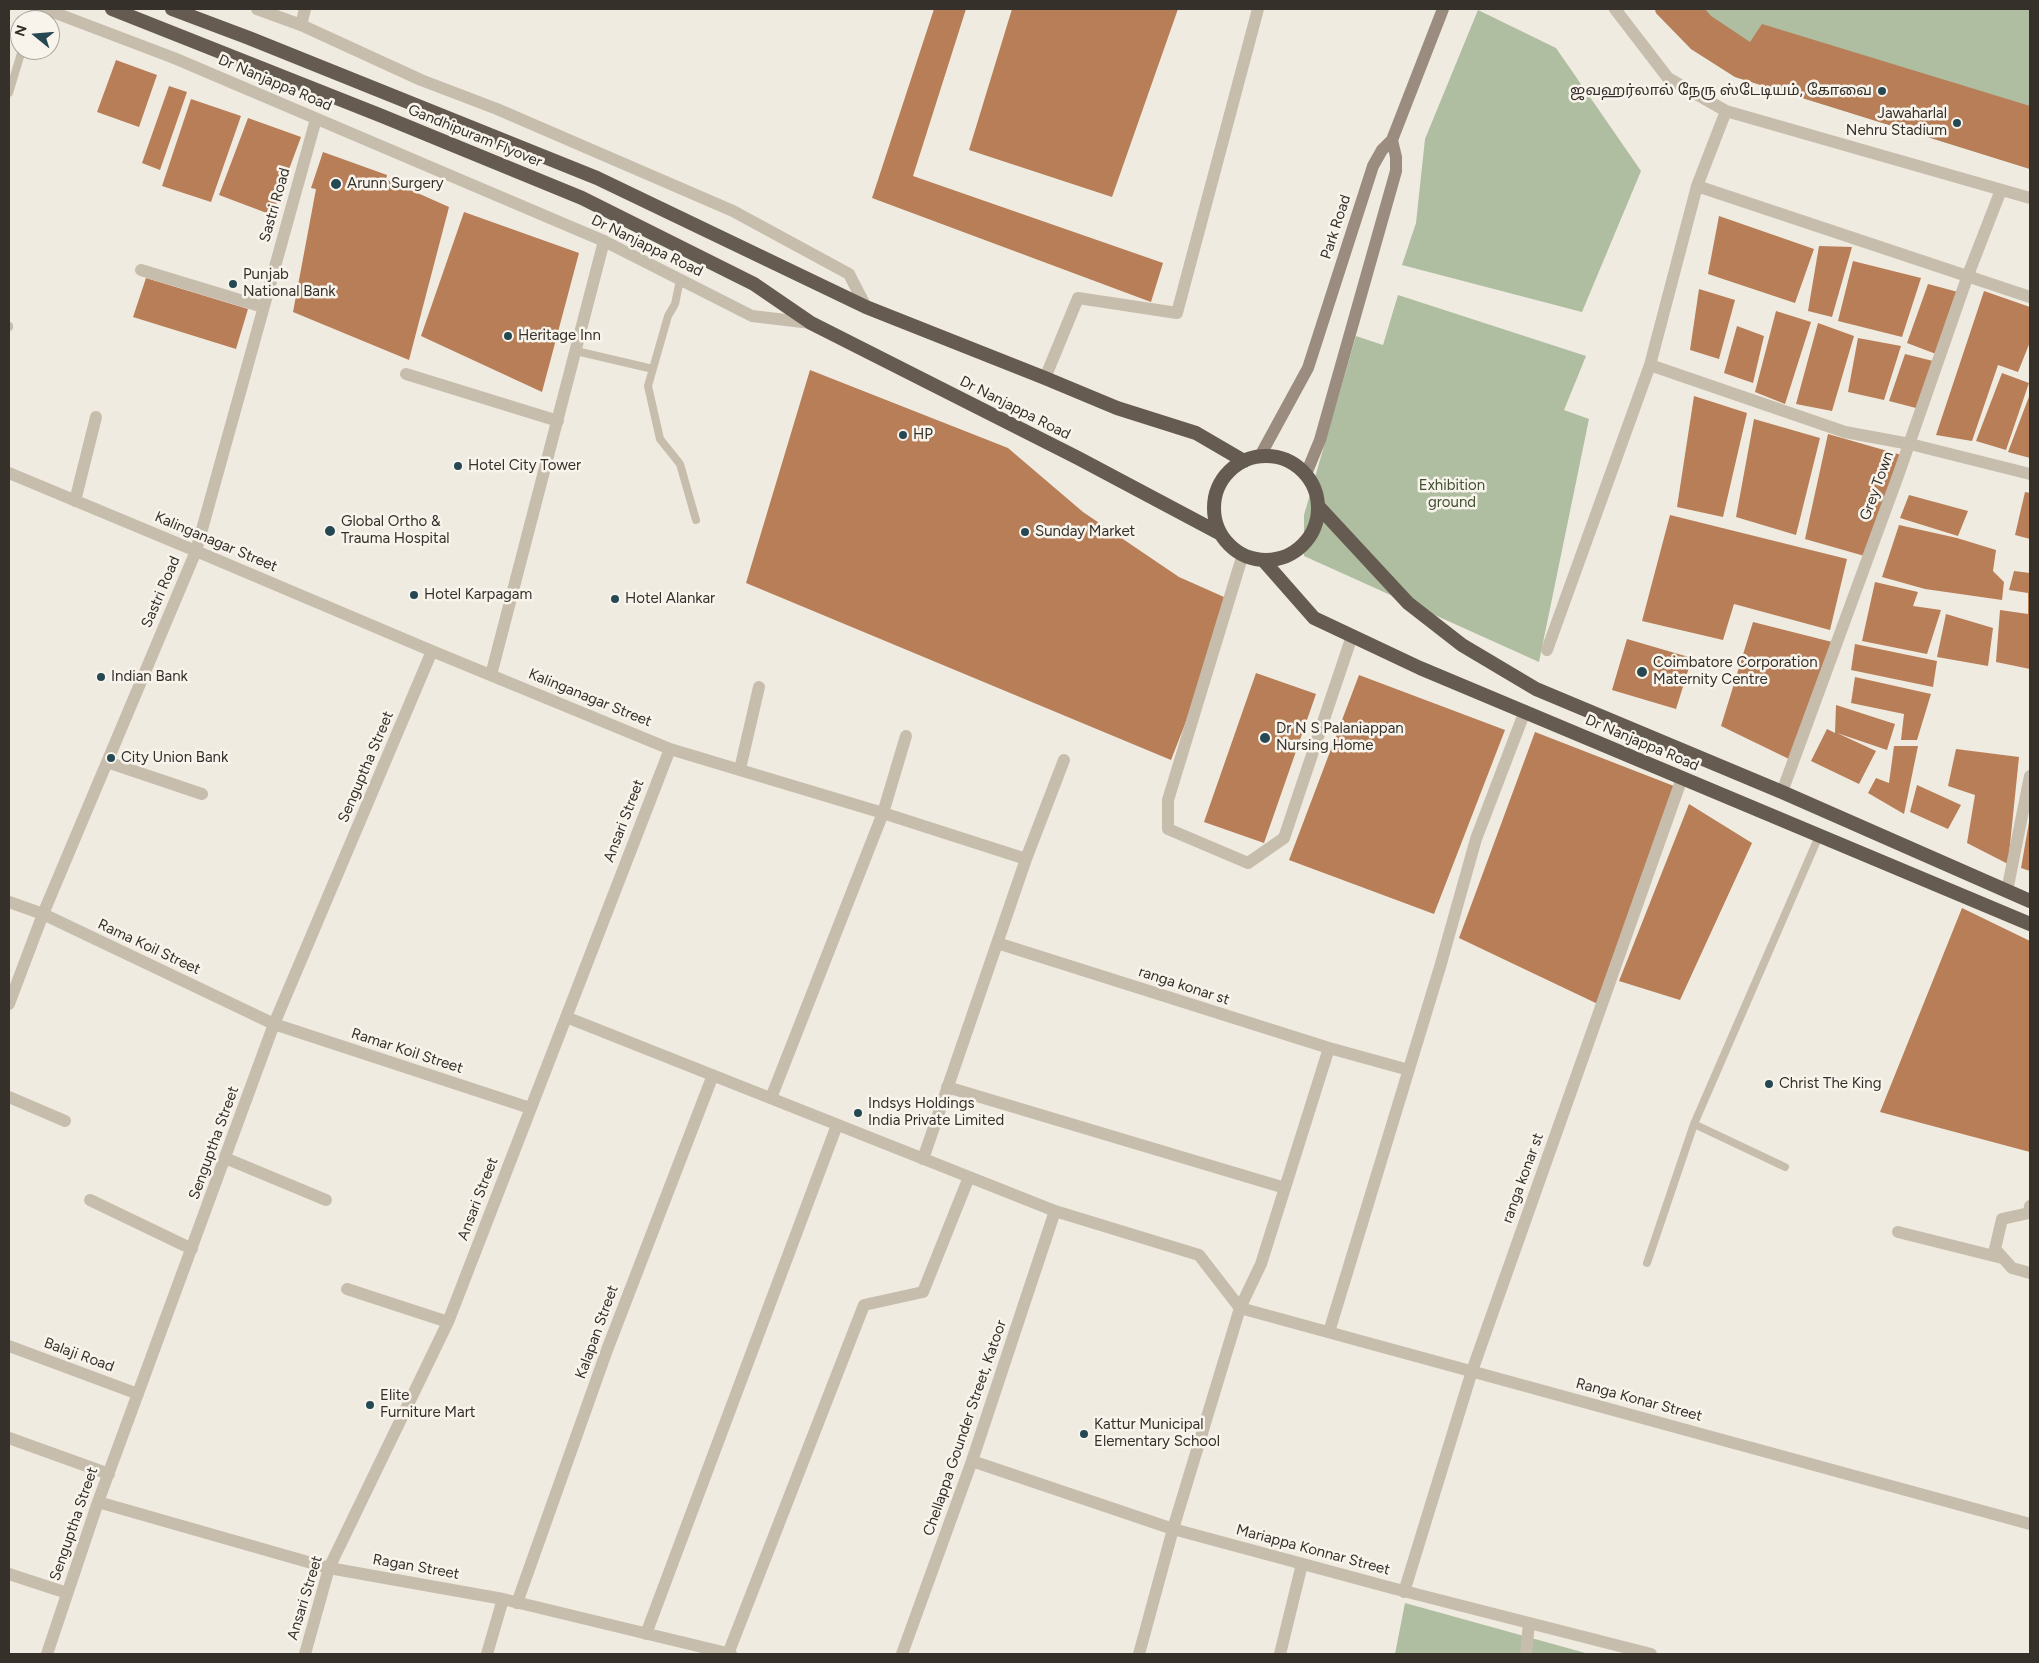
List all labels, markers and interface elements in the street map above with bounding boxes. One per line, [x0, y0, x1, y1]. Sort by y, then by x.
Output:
north arrow [10, 10, 60, 60]
text: N [11, 23, 31, 38]
street label: Dr Nanjappa Road [215, 51, 335, 115]
place label: ஜவஹர்லால் நேரு ஸ்டேடியம், கோவை [1570, 82, 1872, 100]
marker: ஜவஹர்லால் நேரு ஸ்டேடியம், கோவை [1876, 85, 1888, 97]
street label: Gandhipuram Flyover [405, 101, 545, 171]
place label: Jawaharlal Nehru Stadium [1846, 105, 1947, 140]
marker: Jawaharlal Nehru Stadium [1951, 117, 1963, 129]
street label: Sastri Road [256, 166, 294, 244]
place label: Arunn Surgery [347, 175, 444, 193]
marker: Arunn Surgery [329, 177, 343, 191]
street label: Park Road [1317, 192, 1355, 262]
street label: Dr Nanjappa Road [588, 211, 706, 281]
place label: Punjab National Bank [243, 266, 336, 301]
marker: Punjab National Bank [227, 278, 239, 290]
place label: Heritage Inn [518, 327, 601, 345]
marker: Heritage Inn [502, 330, 514, 342]
street label: Dr Nanjappa Road [957, 372, 1073, 444]
place label: HP [913, 426, 933, 444]
marker: HP [897, 429, 909, 441]
street label: Grey Town [1856, 449, 1898, 523]
place label: Hotel City Tower [468, 457, 581, 475]
marker: Hotel City Tower [452, 460, 464, 472]
park label: Exhibition ground [1419, 477, 1485, 512]
street label: Kalinganagar Street [152, 508, 280, 576]
place label: Global Ortho & Trauma Hospital [341, 513, 450, 548]
place label: Sunday Market [1035, 523, 1135, 541]
marker: Global Ortho & Trauma Hospital [323, 524, 337, 538]
marker: Sunday Market [1019, 526, 1031, 538]
street label: Sastri Road [138, 553, 184, 631]
place label: Hotel Karpagam [424, 586, 532, 604]
marker: Hotel Karpagam [408, 589, 420, 601]
place label: Hotel Alankar [625, 590, 715, 608]
marker: Hotel Alankar [609, 593, 621, 605]
place label: Coimbatore Corporation Maternity Centre [1653, 654, 1818, 689]
street label: Kalinganagar Street [526, 665, 654, 731]
marker: Coimbatore Corporation Maternity Centre [1635, 665, 1649, 679]
place label: Indian Bank [111, 668, 188, 686]
marker: Indian Bank [95, 671, 107, 683]
street label: Senguptha Street [334, 709, 398, 825]
street label: Dr Nanjappa Road [1582, 711, 1702, 775]
place label: Dr N S Palaniappan Nursing Home [1276, 720, 1404, 755]
marker: Dr N S Palaniappan Nursing Home [1258, 731, 1272, 745]
place label: City Union Bank [121, 749, 228, 767]
marker: City Union Bank [105, 752, 117, 764]
street label: Ansari Street [600, 777, 648, 865]
street label: Rama Koil Street [95, 915, 203, 979]
street label: ranga konar st [1136, 963, 1232, 1009]
street label: Ramar Koil Street [349, 1024, 465, 1078]
place label: Christ The King [1779, 1075, 1881, 1093]
marker: Christ The King [1763, 1078, 1775, 1090]
street label: Senguptha Street [185, 1084, 243, 1202]
place label: Indsys Holdings India Private Limited [868, 1095, 1004, 1130]
marker: Indsys Holdings India Private Limited [852, 1107, 864, 1119]
street label: ranga konar st [1498, 1131, 1548, 1225]
street label: Ansari Street [454, 1155, 502, 1243]
street label: Kalapan Street [572, 1283, 622, 1381]
street label: Chellappa Gounder Street, Katoor [920, 1318, 1010, 1538]
street label: Balaji Road [41, 1334, 117, 1376]
street label: Ranga Konar Street [1574, 1374, 1704, 1426]
place label: Elite Furniture Mart [380, 1387, 475, 1422]
marker: Elite Furniture Mart [364, 1399, 376, 1411]
place label: Kattur Municipal Elementary School [1094, 1416, 1220, 1451]
marker: Kattur Municipal Elementary School [1078, 1428, 1090, 1440]
street label: Senguptha Street [46, 1465, 102, 1583]
street label: Mariappa Konnar Street [1234, 1521, 1392, 1579]
street label: Ragan Street [371, 1551, 461, 1583]
street label: Ansari Street [284, 1554, 326, 1642]

